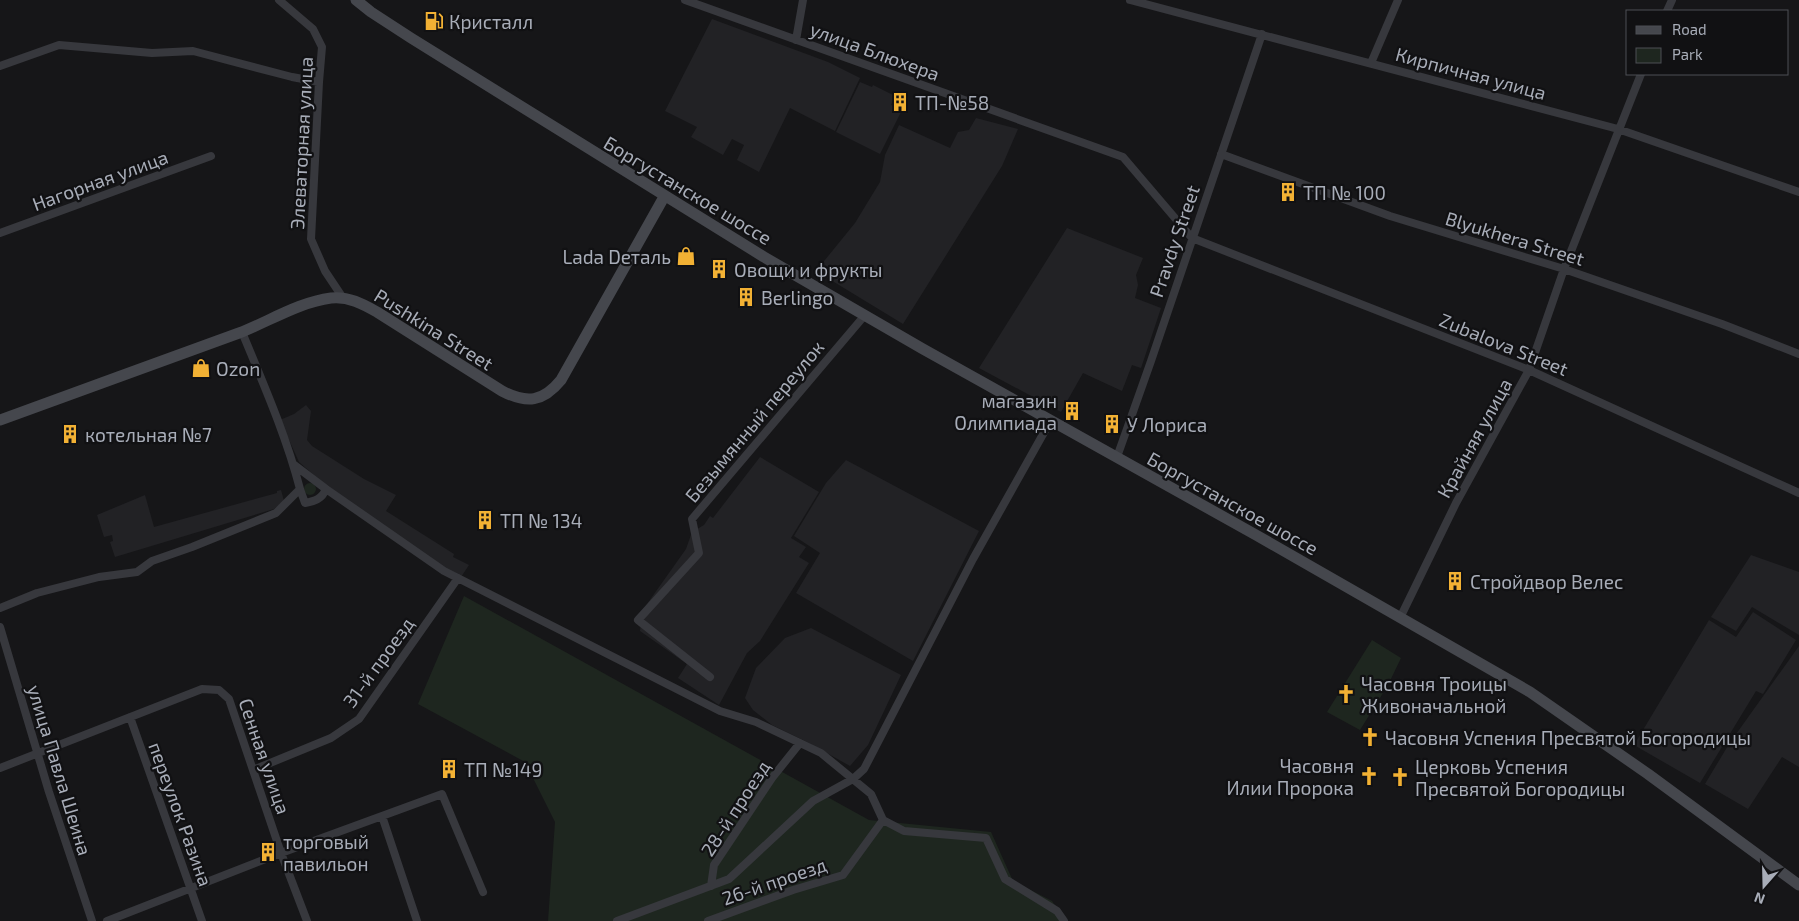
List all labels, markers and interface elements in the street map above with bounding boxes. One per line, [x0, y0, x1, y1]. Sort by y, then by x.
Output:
fuel station icon: Кристалл [423, 10, 445, 32]
place label: Кристалл [449, 10, 533, 33]
legend [1626, 10, 1789, 75]
street label: улица Блюхера [807, 17, 943, 86]
text: Road [1672, 20, 1707, 38]
street label: Кирпичная улица [1393, 42, 1549, 105]
text: Park [1672, 45, 1703, 63]
street label: Элеваторная улица [285, 56, 318, 230]
building icon: ТП-№58 [889, 91, 911, 113]
place label: ТП-№58 [915, 91, 989, 114]
street label: Боргустанское шоссе [599, 131, 776, 250]
street label: Нагорная улица [29, 145, 171, 216]
building icon: ТП № 100 [1277, 181, 1299, 203]
place label: ТП № 100 [1303, 181, 1386, 204]
street label: Pravdy Street [1144, 182, 1204, 300]
street label: Blyukhera Street [1443, 206, 1587, 270]
place label: Lada Dеталь [562, 245, 671, 268]
shop icon: Lada Dеталь [675, 245, 697, 267]
building icon: Овощи и фрукты [708, 258, 730, 280]
place label: Овощи и фрукты [734, 258, 883, 282]
street label: Pushkina Street [370, 283, 498, 375]
building icon: Berlingo [735, 286, 757, 308]
place label: Berlingo [761, 286, 833, 309]
street label: Zubalova Street [1436, 308, 1572, 380]
street label: Безымянный переулок [680, 335, 829, 507]
shop icon: Ozon [190, 357, 212, 379]
place label: Ozon [216, 357, 260, 380]
street label: Крайняя улица [1432, 374, 1517, 502]
place label: магазин Олимпиада [954, 389, 1057, 434]
building icon: магазин Олимпиада [1061, 400, 1083, 422]
building icon: У Лориса [1101, 413, 1123, 435]
place label: У Лориса [1127, 413, 1207, 436]
building icon: котельная №7 [59, 423, 81, 445]
place label: котельная №7 [85, 423, 212, 446]
street label: Боргустанское шоссе [1143, 446, 1322, 560]
building icon: ТП № 134 [474, 509, 496, 531]
place label: ТП № 134 [500, 509, 582, 532]
building icon: Стройдвор Велес [1444, 570, 1466, 592]
place label: Стройдвор Велес [1470, 570, 1623, 593]
street label: 31-й проезд [338, 613, 418, 711]
place label: Часовня Троицы Живоначальной [1361, 672, 1507, 717]
street label: улица Павла Шеина [22, 682, 97, 858]
church icon: Часовня Троицы Живоначальной [1335, 683, 1357, 705]
street label: Сенная улица [233, 695, 296, 817]
church icon: Часовня Успения Пресвятой Богородицы [1359, 726, 1381, 748]
place label: Часовня Успения Пресвятой Богородицы [1385, 726, 1751, 749]
street label: переулок Разина [143, 739, 218, 890]
place label: Часовня Илии Пророка [1226, 754, 1354, 799]
place label: Церковь Успения Пресвятой Богородицы [1415, 755, 1625, 800]
street label: 28-й проезд [695, 756, 775, 860]
building icon: ТП №149 [438, 758, 460, 780]
place label: ТП №149 [464, 758, 542, 781]
church icon: Часовня Илии Пророка [1358, 765, 1380, 787]
church icon: Церковь Успения Пресвятой Богородицы [1389, 766, 1411, 788]
place label: торговый павильон [283, 830, 369, 875]
building icon: торговый павильон [257, 841, 279, 863]
street label: 26-й проезд [719, 852, 829, 910]
north arrow [1739, 861, 1789, 911]
text: N [1752, 889, 1767, 908]

